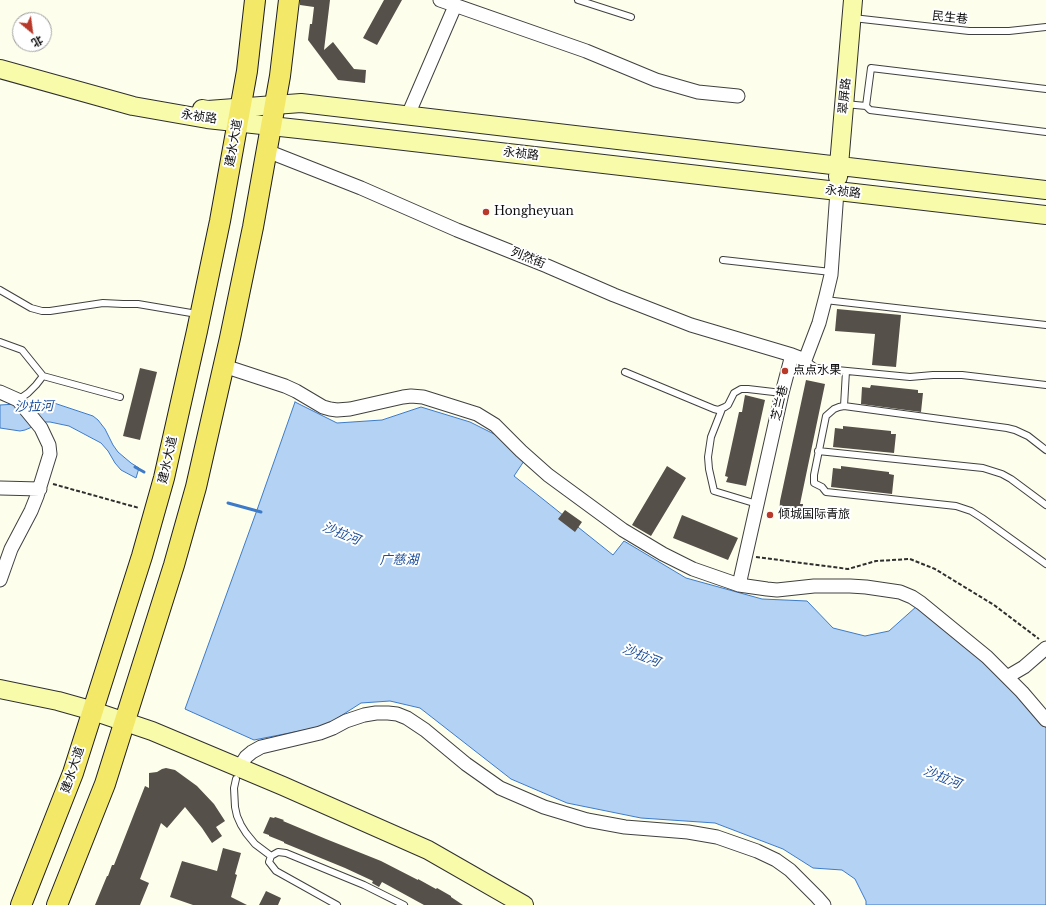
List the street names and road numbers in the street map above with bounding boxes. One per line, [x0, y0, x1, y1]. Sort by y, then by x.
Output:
street label: 民生巷 [931, 9, 969, 27]
street label: 翠屏路 [836, 77, 854, 115]
street label: 永祯路 [180, 107, 218, 127]
street label: 建水大道 [223, 118, 245, 168]
street label: 永祯路 [502, 145, 540, 163]
street label: 永祯路 [824, 183, 862, 201]
street label: 列然街 [509, 245, 547, 271]
street label: 芝兰巷 [769, 384, 791, 422]
street label: 建水大道 [156, 435, 180, 485]
street label: 建水大道 [58, 745, 88, 795]

